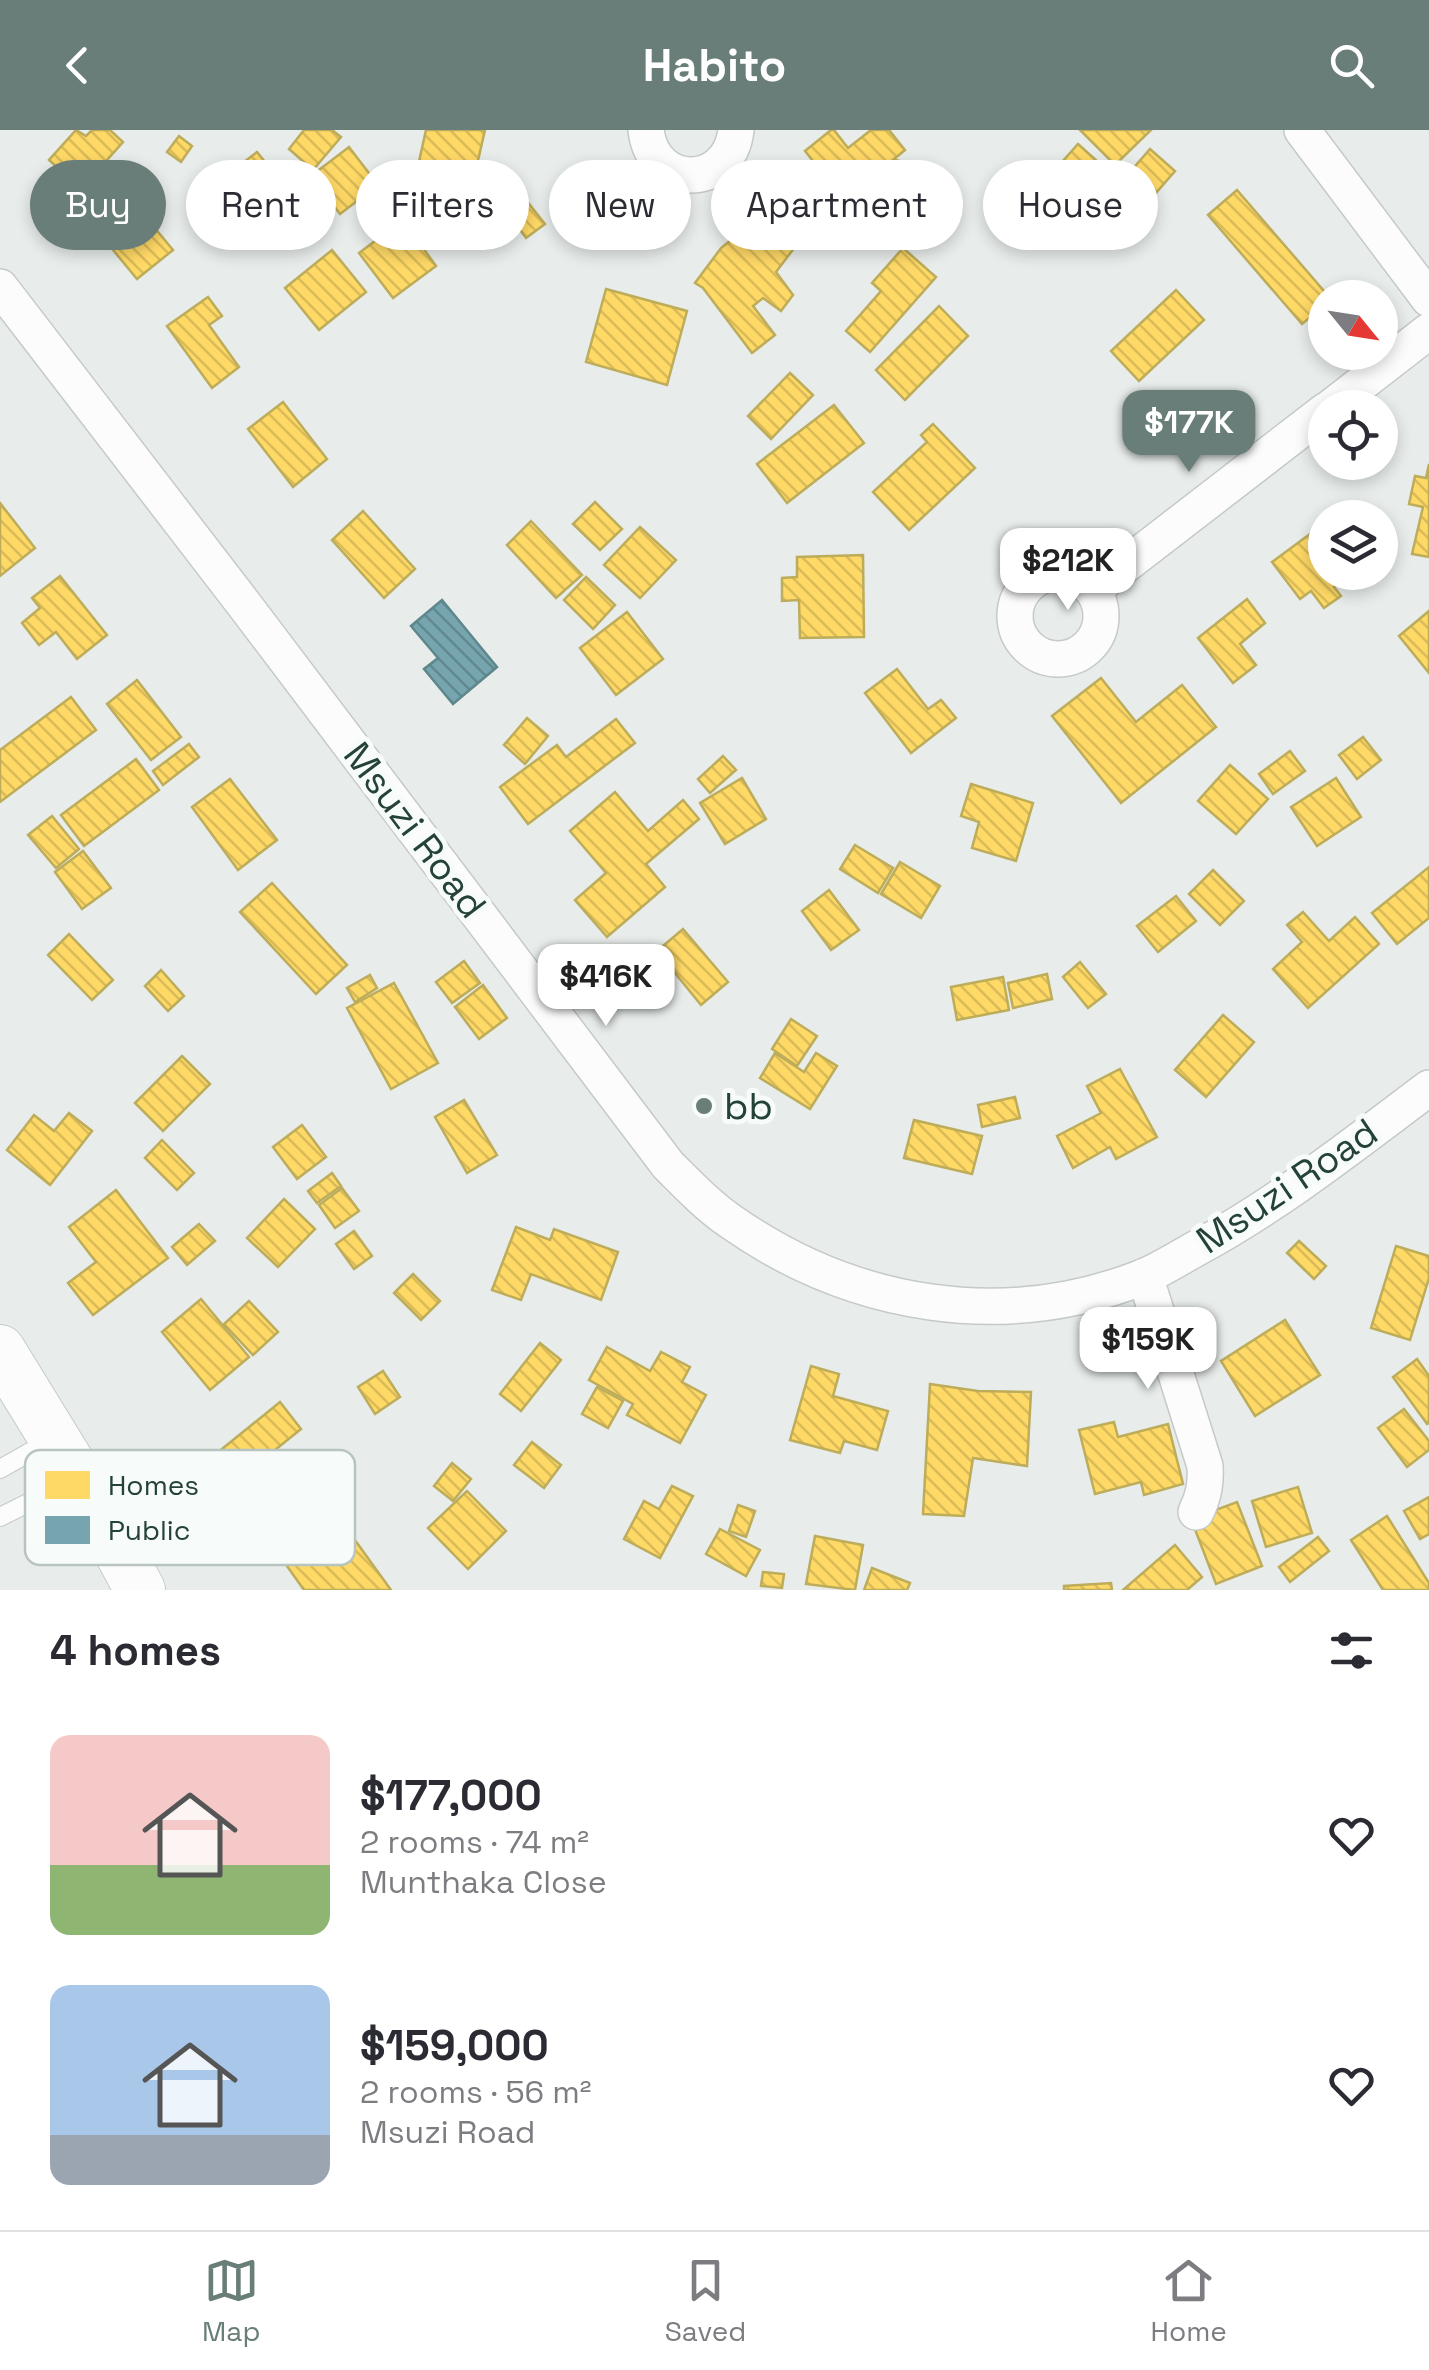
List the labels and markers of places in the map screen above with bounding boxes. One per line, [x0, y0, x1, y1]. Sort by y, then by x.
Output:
pin: $177K [1119, 390, 1259, 475]
pin: $212K [998, 528, 1138, 613]
pin: $416K [536, 944, 676, 1029]
place label: bb [724, 1082, 773, 1130]
marker: bb [693, 1095, 715, 1117]
pin: $159K [1078, 1307, 1218, 1392]

